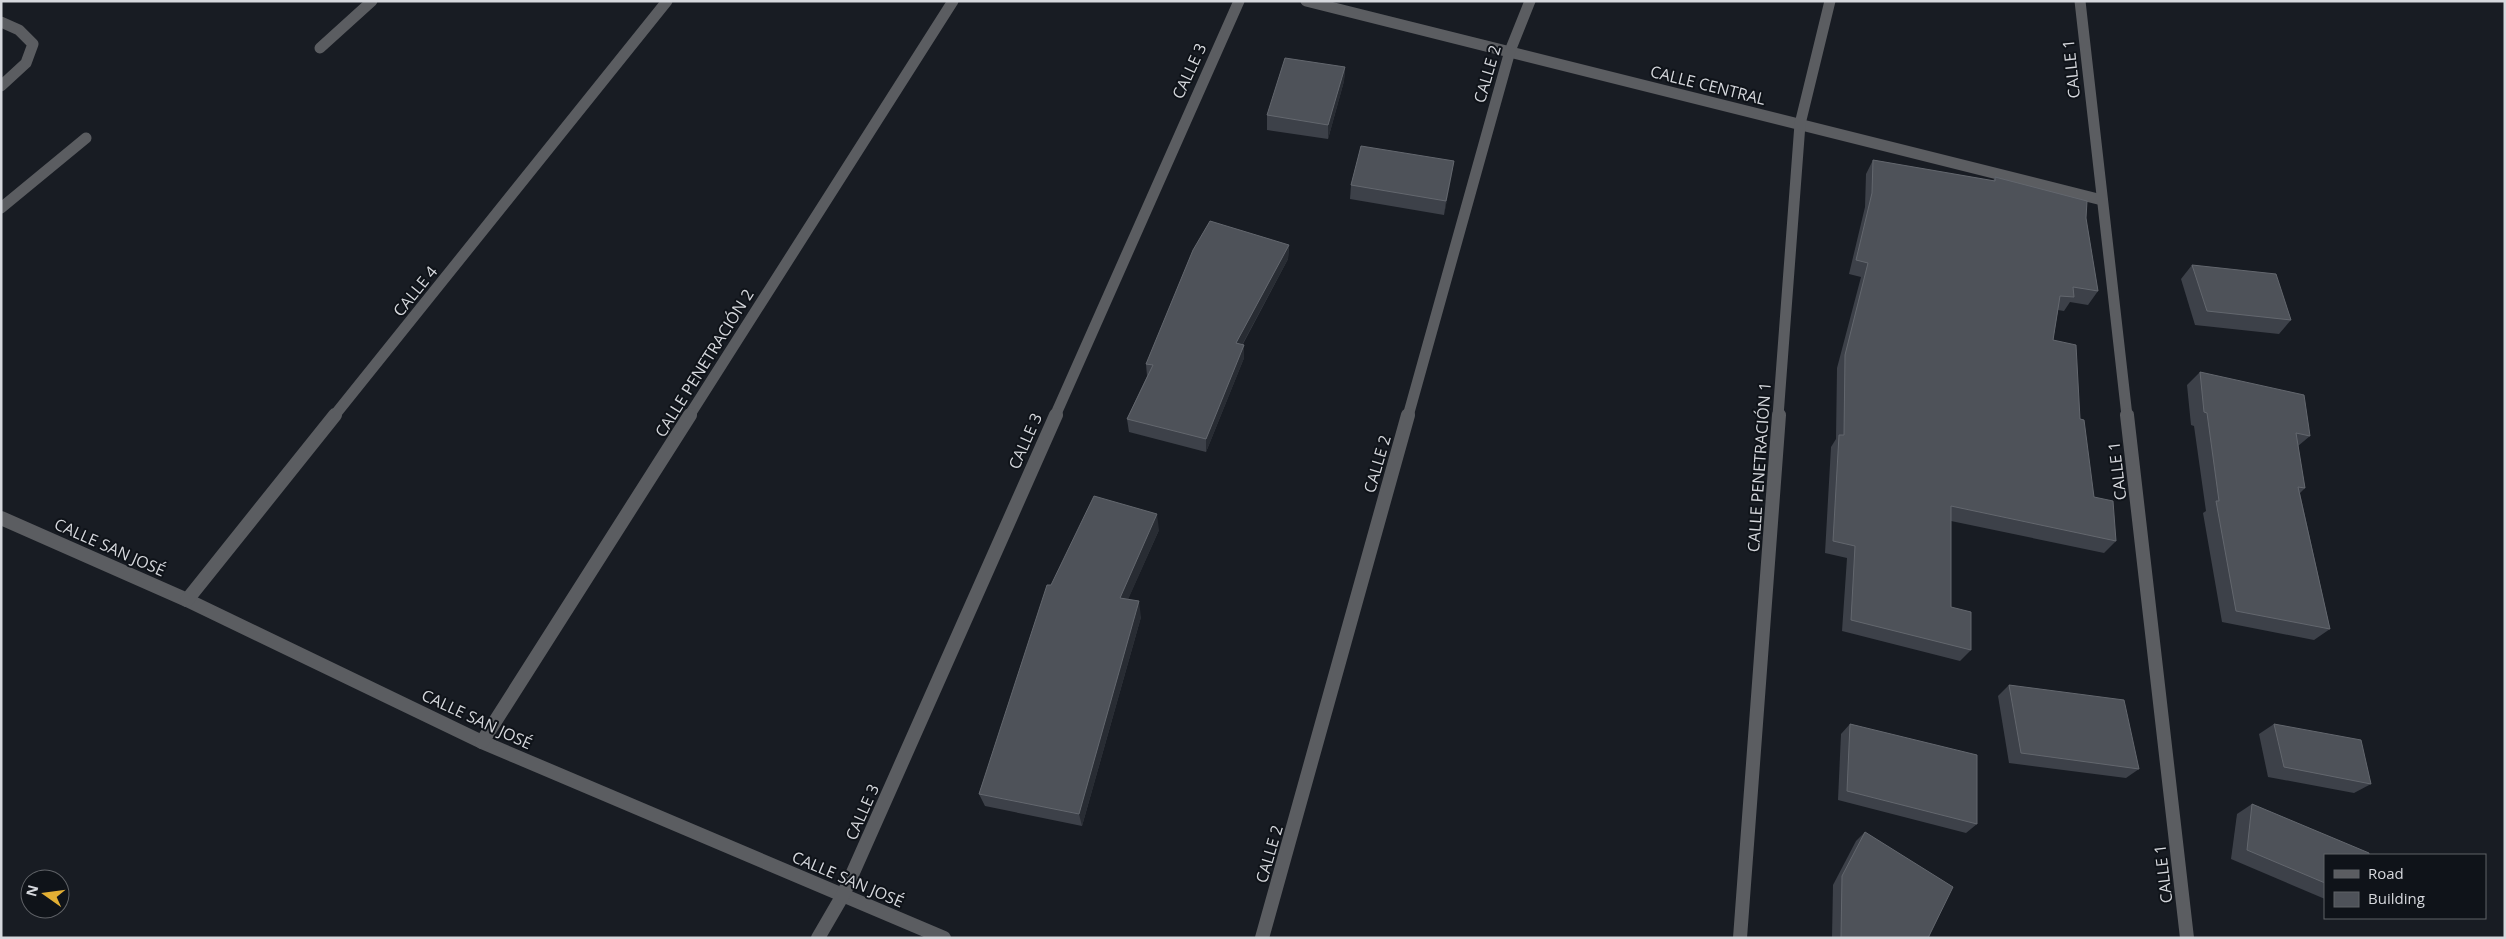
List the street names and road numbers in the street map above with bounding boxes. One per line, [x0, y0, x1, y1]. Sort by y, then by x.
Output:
street label: CALLE 1 [2057, 38, 2085, 100]
street label: CALLE 3 [1167, 40, 1211, 102]
street label: CALLE 2 [1468, 43, 1506, 105]
street label: CALLE CENTRAL [1648, 60, 1768, 110]
street label: CALLE 4 [388, 261, 442, 321]
street label: CALLE PENETRACIÓN 2 [649, 285, 759, 441]
street label: CALLE PENETRACIÓN 1 [1742, 381, 1776, 553]
street label: CALLE 3 [1003, 410, 1047, 472]
street label: CALLE 2 [1358, 433, 1396, 495]
street label: CALLE 1 [2102, 440, 2132, 502]
street label: CALLE SAN JOSÉ [51, 513, 169, 581]
street label: CALLE SAN JOSÉ [418, 684, 536, 754]
street label: CALLE 3 [840, 781, 884, 843]
street label: CALLE 2 [1250, 823, 1288, 885]
street label: CALLE 1 [2148, 843, 2178, 905]
street label: CALLE SAN JOSÉ [789, 846, 907, 912]

